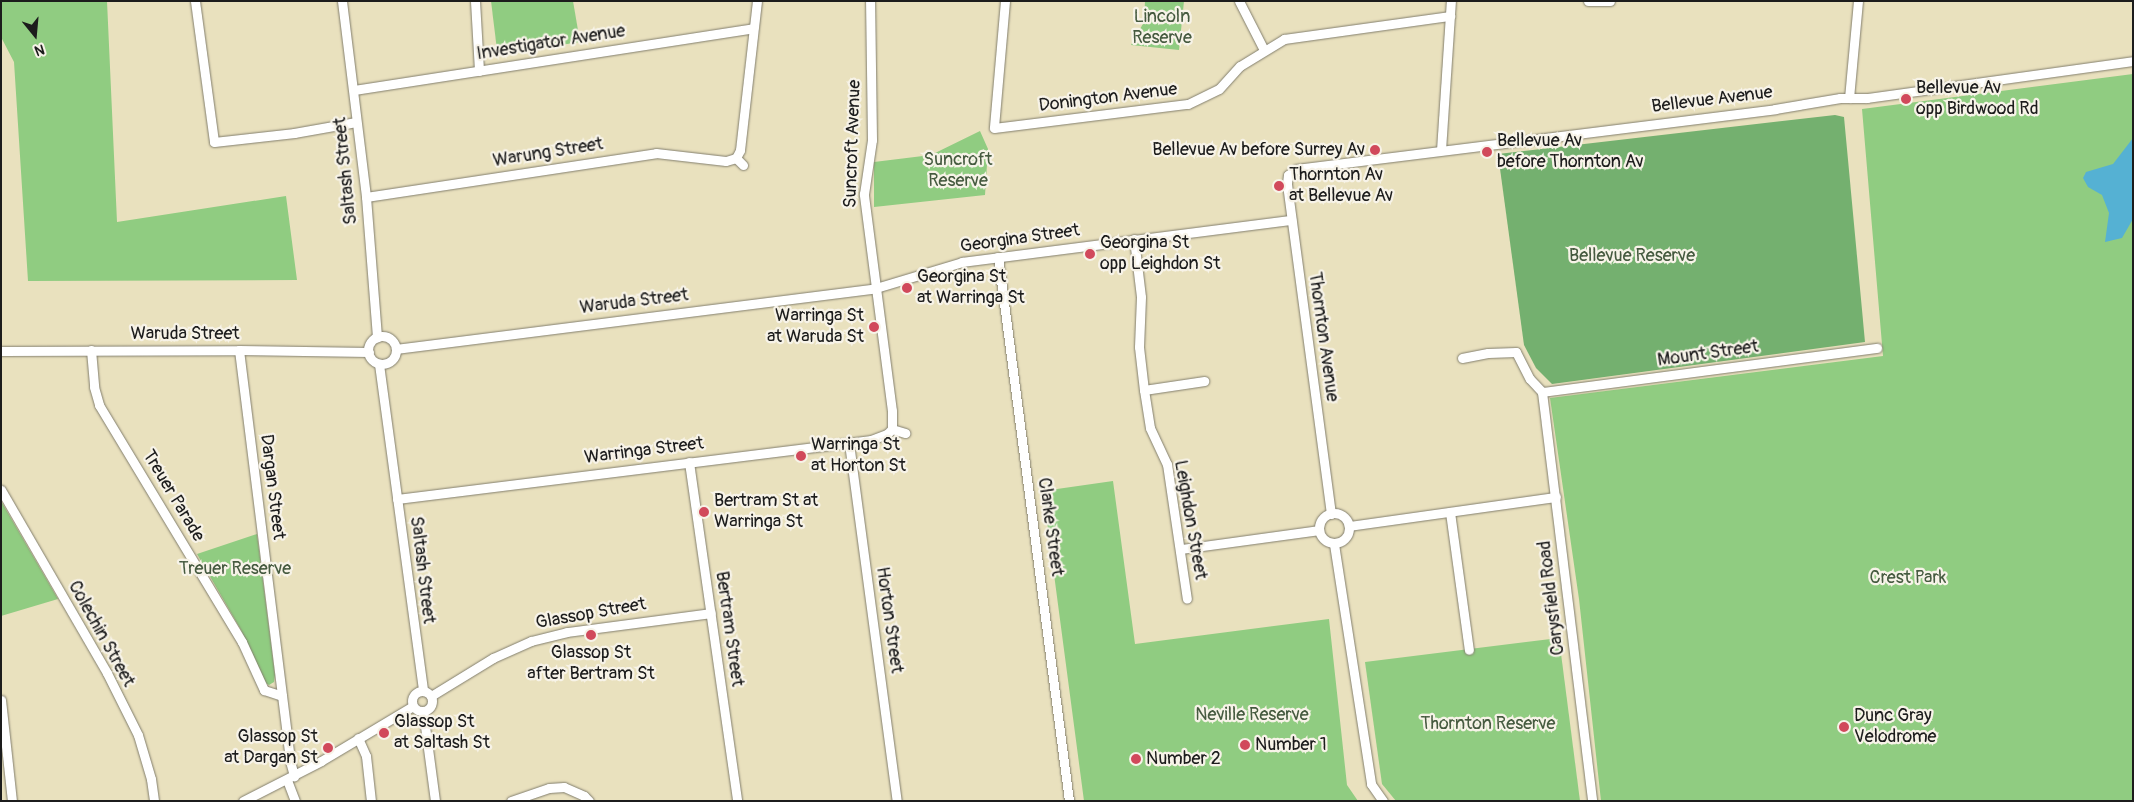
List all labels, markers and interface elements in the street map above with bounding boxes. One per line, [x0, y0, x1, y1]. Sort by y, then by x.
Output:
park label: Lincoln Reserve [1132, 7, 1192, 50]
north arrow [10, 10, 60, 60]
street label: Investigator Avenue [475, 21, 627, 65]
text: N [33, 40, 47, 59]
place label: Bellevue Av opp Birdwood Rd [1916, 78, 2038, 120]
street label: Suncroft Avenue [840, 79, 866, 209]
street label: Donington Avenue [1038, 79, 1178, 117]
street label: Bellevue Avenue [1650, 82, 1774, 118]
marker: Bellevue Av opp Birdwood Rd [1900, 93, 1912, 105]
street label: Saltash Street [330, 116, 362, 226]
place label: Bellevue Av before Thornton Av [1497, 131, 1644, 173]
street label: Warung Street [491, 134, 605, 172]
place label: Bellevue Av before Surrey Av [1152, 139, 1365, 161]
marker: Bellevue Av before Surrey Av [1369, 144, 1381, 156]
marker: Bellevue Av before Thornton Av [1481, 146, 1493, 158]
park label: Suncroft Reserve [923, 150, 993, 192]
place label: Thornton Av at Bellevue Av [1289, 165, 1393, 208]
marker: Thornton Av at Bellevue Av [1273, 180, 1285, 192]
street label: Georgina Street [959, 220, 1081, 258]
place label: Georgina St opp Leighdon St [1100, 233, 1220, 276]
park label: Bellevue Reserve [1569, 245, 1695, 267]
marker: Georgina St opp Leighdon St [1084, 248, 1096, 260]
place label: Georgina St at Warringa St [917, 267, 1025, 310]
street label: Thornton Avenue [1303, 271, 1343, 403]
marker: Georgina St at Warringa St [901, 282, 913, 294]
street label: Waruda Street [579, 285, 689, 319]
place label: Warringa St at Waruda St [767, 306, 864, 348]
marker: Warringa St at Waruda St [868, 321, 880, 333]
street label: Waruda Street [130, 323, 240, 345]
street label: Mount Street [1656, 336, 1760, 372]
street label: Dargan Street [255, 433, 289, 541]
street label: Warringa Street [583, 433, 705, 469]
place label: Warringa St at Horton St [811, 435, 906, 478]
street label: Treuer Parade [137, 446, 209, 546]
marker: Warringa St at Horton St [795, 450, 807, 462]
street label: Leighdon Street [1169, 459, 1211, 581]
street label: Clarke Street [1032, 476, 1068, 578]
place label: Bertram St at Warringa St [714, 491, 818, 534]
marker: Bertram St at Warringa St [698, 506, 710, 518]
street label: Saltash Street [405, 515, 439, 625]
street label: Carysfield Road [1534, 539, 1570, 657]
park label: Treuer Reserve [179, 558, 291, 580]
street label: Horton Street [871, 565, 907, 675]
park label: Crest Park [1870, 567, 1946, 589]
street label: Bertram Street [710, 570, 748, 688]
street label: Colechin Street [63, 577, 139, 691]
street label: Glassop Street [534, 594, 648, 634]
marker: Glassop St after Bertram St [585, 629, 597, 641]
place label: Glassop St after Bertram St [527, 643, 655, 686]
park label: Neville Reserve [1195, 704, 1309, 726]
place label: Dunc Gray Velodrome [1854, 706, 1936, 749]
place label: Glassop St at Saltash St [394, 712, 490, 754]
park label: Thornton Reserve [1421, 713, 1555, 735]
marker: Dunc Gray Velodrome [1838, 721, 1850, 733]
place label: Glassop St at Dargan St [224, 727, 318, 770]
marker: Glassop St at Saltash St [378, 727, 390, 739]
place label: Number 1 [1255, 734, 1327, 756]
marker: Number 1 [1239, 739, 1251, 751]
marker: Glassop St at Dargan St [322, 742, 334, 754]
place label: Number 2 [1146, 748, 1221, 770]
marker: Number 2 [1130, 753, 1142, 765]

